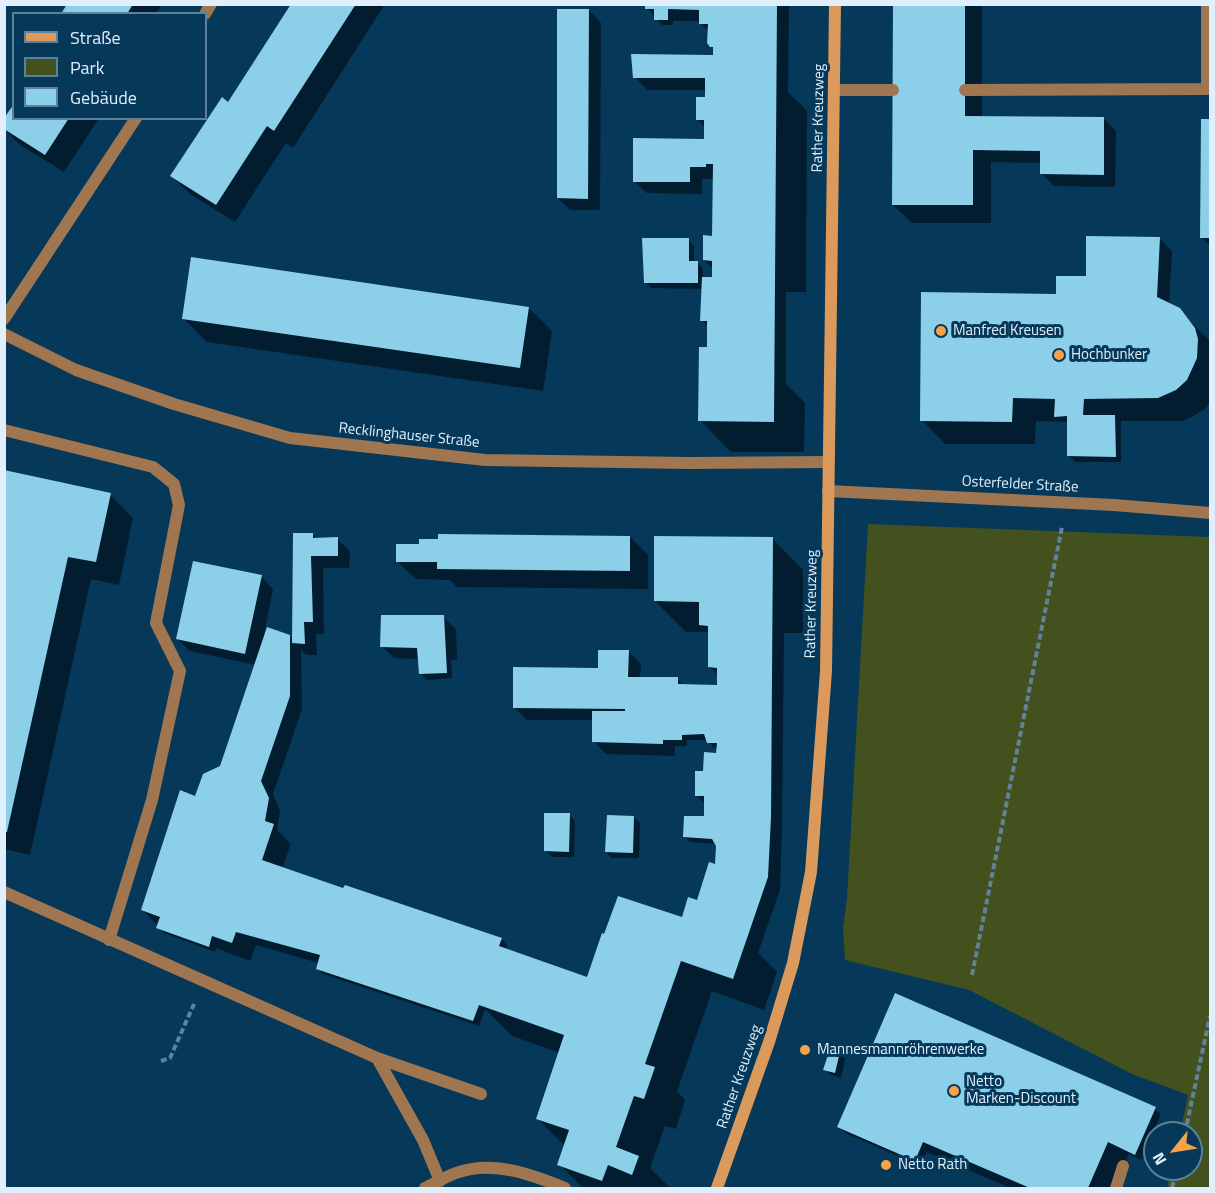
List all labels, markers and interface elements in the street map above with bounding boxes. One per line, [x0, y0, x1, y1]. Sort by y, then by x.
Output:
legend [12, 12, 207, 120]
text: Straße [70, 24, 121, 51]
text: Park [70, 54, 104, 81]
street label: Rather Kreuzweg [809, 64, 829, 172]
text: Gebäude [70, 84, 137, 111]
place label: Manfred Kreusen [953, 322, 1062, 340]
marker: Manfred Kreusen [934, 324, 948, 338]
place label: Hochbunker [1071, 346, 1147, 364]
marker: Hochbunker [1052, 348, 1066, 362]
street label: Recklinghauser Straße [338, 420, 480, 452]
street label: Osterfelder Straße [961, 473, 1079, 497]
street label: Rather Kreuzweg [802, 550, 822, 658]
street label: Rather Kreuzweg [714, 1023, 766, 1131]
place label: Mannesmannröhrenwerke [817, 1041, 984, 1059]
marker: Mannesmannröhrenwerke [798, 1043, 812, 1057]
place label: Netto Marken-Discount [966, 1073, 1076, 1108]
marker: Netto Marken-Discount [947, 1084, 961, 1098]
north arrow [1143, 1121, 1203, 1181]
text: N [1146, 1148, 1172, 1170]
place label: Netto Rath [898, 1156, 967, 1174]
marker: Netto Rath [879, 1158, 893, 1172]

